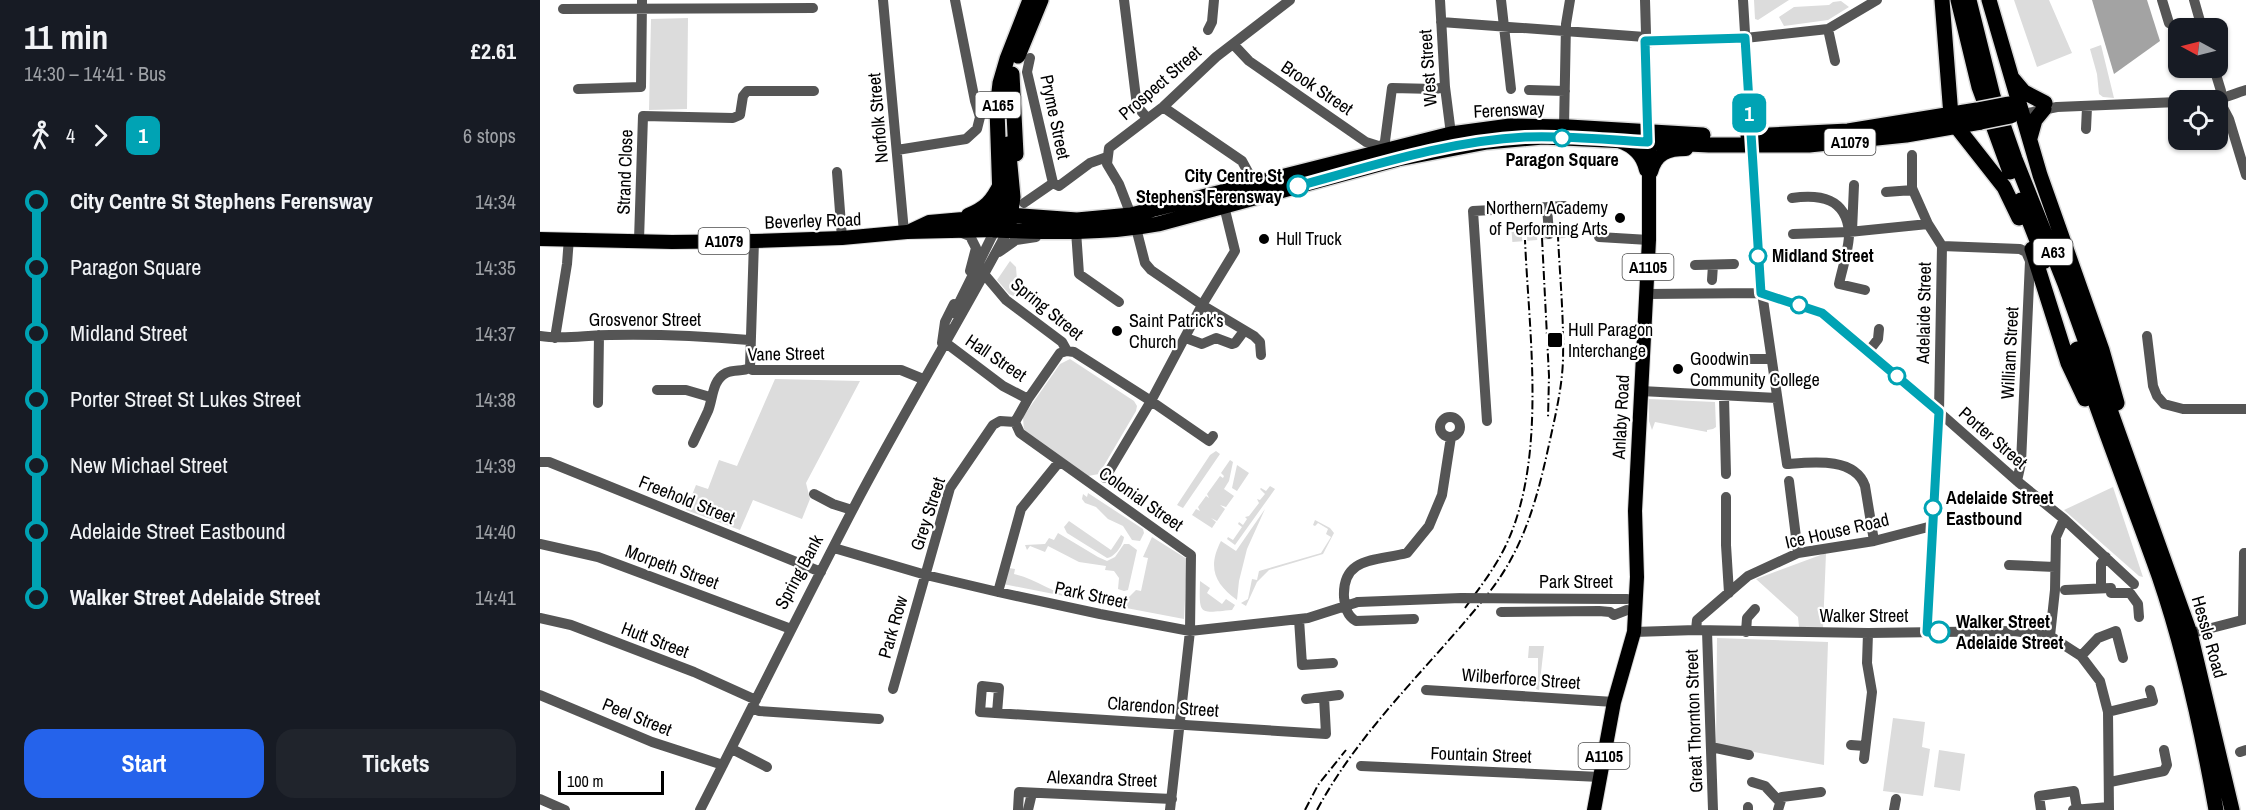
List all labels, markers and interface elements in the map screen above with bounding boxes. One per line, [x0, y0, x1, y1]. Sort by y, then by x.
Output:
text: 11 min [24, 15, 108, 59]
north arrow [2168, 18, 2228, 78]
map controls [2168, 18, 2228, 150]
street label: West Street [1412, 29, 1443, 107]
text: £2.61 [471, 36, 516, 66]
street label: Prospect Street [1113, 40, 1206, 125]
street label: Brook Street [1276, 54, 1358, 121]
text: 14:30 – 14:41 · Bus [24, 60, 166, 87]
street label: Norfolk Street [861, 72, 894, 164]
street label: Pryme Street [1034, 72, 1077, 162]
button: locate [2168, 90, 2228, 150]
road number: A165 [976, 92, 1020, 118]
line badge: 1 [1730, 94, 1768, 132]
street label: Ferensway [1473, 95, 1546, 124]
text: 1 [1744, 99, 1754, 128]
icon: walk [24, 119, 57, 152]
icon: forward [84, 119, 117, 152]
text: 1 [138, 121, 148, 150]
text: 4 [66, 122, 75, 149]
text: 6 stops [463, 122, 516, 149]
street label: Strand Close [611, 129, 638, 215]
marker: Paragon Square [1553, 129, 1571, 147]
road number: A1079 [1824, 129, 1876, 155]
place label: Paragon Square [1505, 147, 1619, 172]
place label: City Centre St Stephens Ferensway [1136, 163, 1283, 209]
marker: City Centre St Stephens Ferensway [1287, 175, 1309, 197]
text: City Centre St Stephens Ferensway [70, 186, 373, 216]
text: 14:34 [475, 188, 516, 215]
place label: Northern Academy of Performing Arts [1486, 195, 1609, 241]
street label: Beverley Road [764, 206, 862, 235]
marker: Northern Academy of Performing Arts [1613, 211, 1627, 225]
place label: Hull Truck [1276, 226, 1342, 251]
road number: A1079 [698, 228, 750, 254]
marker: Hull Truck [1257, 232, 1271, 246]
road number: A63 [2034, 239, 2072, 265]
place label: Midland Street [1772, 243, 1874, 268]
marker: Midland Street [1749, 247, 1767, 265]
text: Paragon Square [70, 252, 201, 282]
text: 14:35 [475, 254, 516, 281]
road number: A1105 [1622, 254, 1674, 280]
street label: Adelaide Street [1910, 262, 1937, 365]
street label: Spring Street [1006, 272, 1089, 346]
unlabelled marker [1790, 296, 1808, 314]
street label: William Street [1995, 306, 2024, 400]
street label: Grosvenor Street [589, 307, 701, 332]
place label: Saint Patrick's Church [1129, 308, 1224, 354]
place label: Hull Paragon Interchange [1568, 317, 1653, 363]
text: Midland Street [70, 318, 187, 348]
text: 14:37 [475, 320, 516, 347]
marker: Saint Patrick's Church [1110, 324, 1124, 338]
street label: Hall Street [961, 328, 1032, 387]
marker: Hull Paragon Interchange [1546, 331, 1564, 349]
street label: Vane Street [747, 340, 825, 367]
place label: Goodwin Community College [1690, 346, 1820, 392]
marker: Goodwin Community College [1671, 362, 1685, 376]
unlabelled marker [1888, 367, 1906, 385]
street label: Anlaby Road [1606, 374, 1635, 461]
text: Porter Street St Lukes Street [70, 384, 301, 414]
text: 14:38 [475, 386, 516, 413]
street label: Porter Street [1954, 401, 2033, 475]
text: New Michael Street [70, 450, 227, 480]
text: 14:39 [475, 452, 516, 479]
street label: Colonial Street [1094, 460, 1188, 537]
street label: Freehold Street [635, 469, 739, 530]
street label: Grey Street [904, 474, 951, 554]
place label: Adelaide Street Eastbound [1946, 485, 2054, 531]
marker: Adelaide Street Eastbound [1924, 499, 1942, 517]
street label: Ice House Road [1783, 506, 1891, 555]
text: Adelaide Street Eastbound [70, 516, 286, 546]
text: 14:40 [475, 518, 516, 545]
street label: Spring Bank [768, 529, 829, 613]
street label: Morpeth Street [622, 538, 722, 595]
street label: Park Street [1539, 569, 1613, 594]
street label: Park Street [1052, 575, 1130, 614]
text: Walker Street Adelaide Street [70, 582, 320, 612]
text: 14:41 [475, 584, 516, 611]
street label: Park Row [872, 592, 913, 661]
street label: Hessle Road [2186, 593, 2233, 681]
street label: Walker Street [1820, 603, 1908, 628]
place label: Walker Street Adelaide Street [1956, 609, 2064, 655]
street label: Hutt Street [618, 615, 693, 664]
marker: Walker Street Adelaide Street [1928, 621, 1950, 643]
street label: Great Thornton Street [1679, 649, 1708, 793]
street label: Wilberforce Street [1461, 662, 1581, 695]
street label: Clarendon Street [1107, 690, 1220, 723]
street label: Peel Street [599, 691, 676, 742]
button: Start [24, 729, 264, 798]
button: Tickets [276, 729, 516, 798]
street label: Fountain Street [1430, 740, 1532, 769]
road number: A1105 [1578, 743, 1630, 769]
street label: Alexandra Street [1046, 764, 1157, 793]
scale bar [558, 768, 664, 796]
text: 100 m [567, 770, 603, 792]

